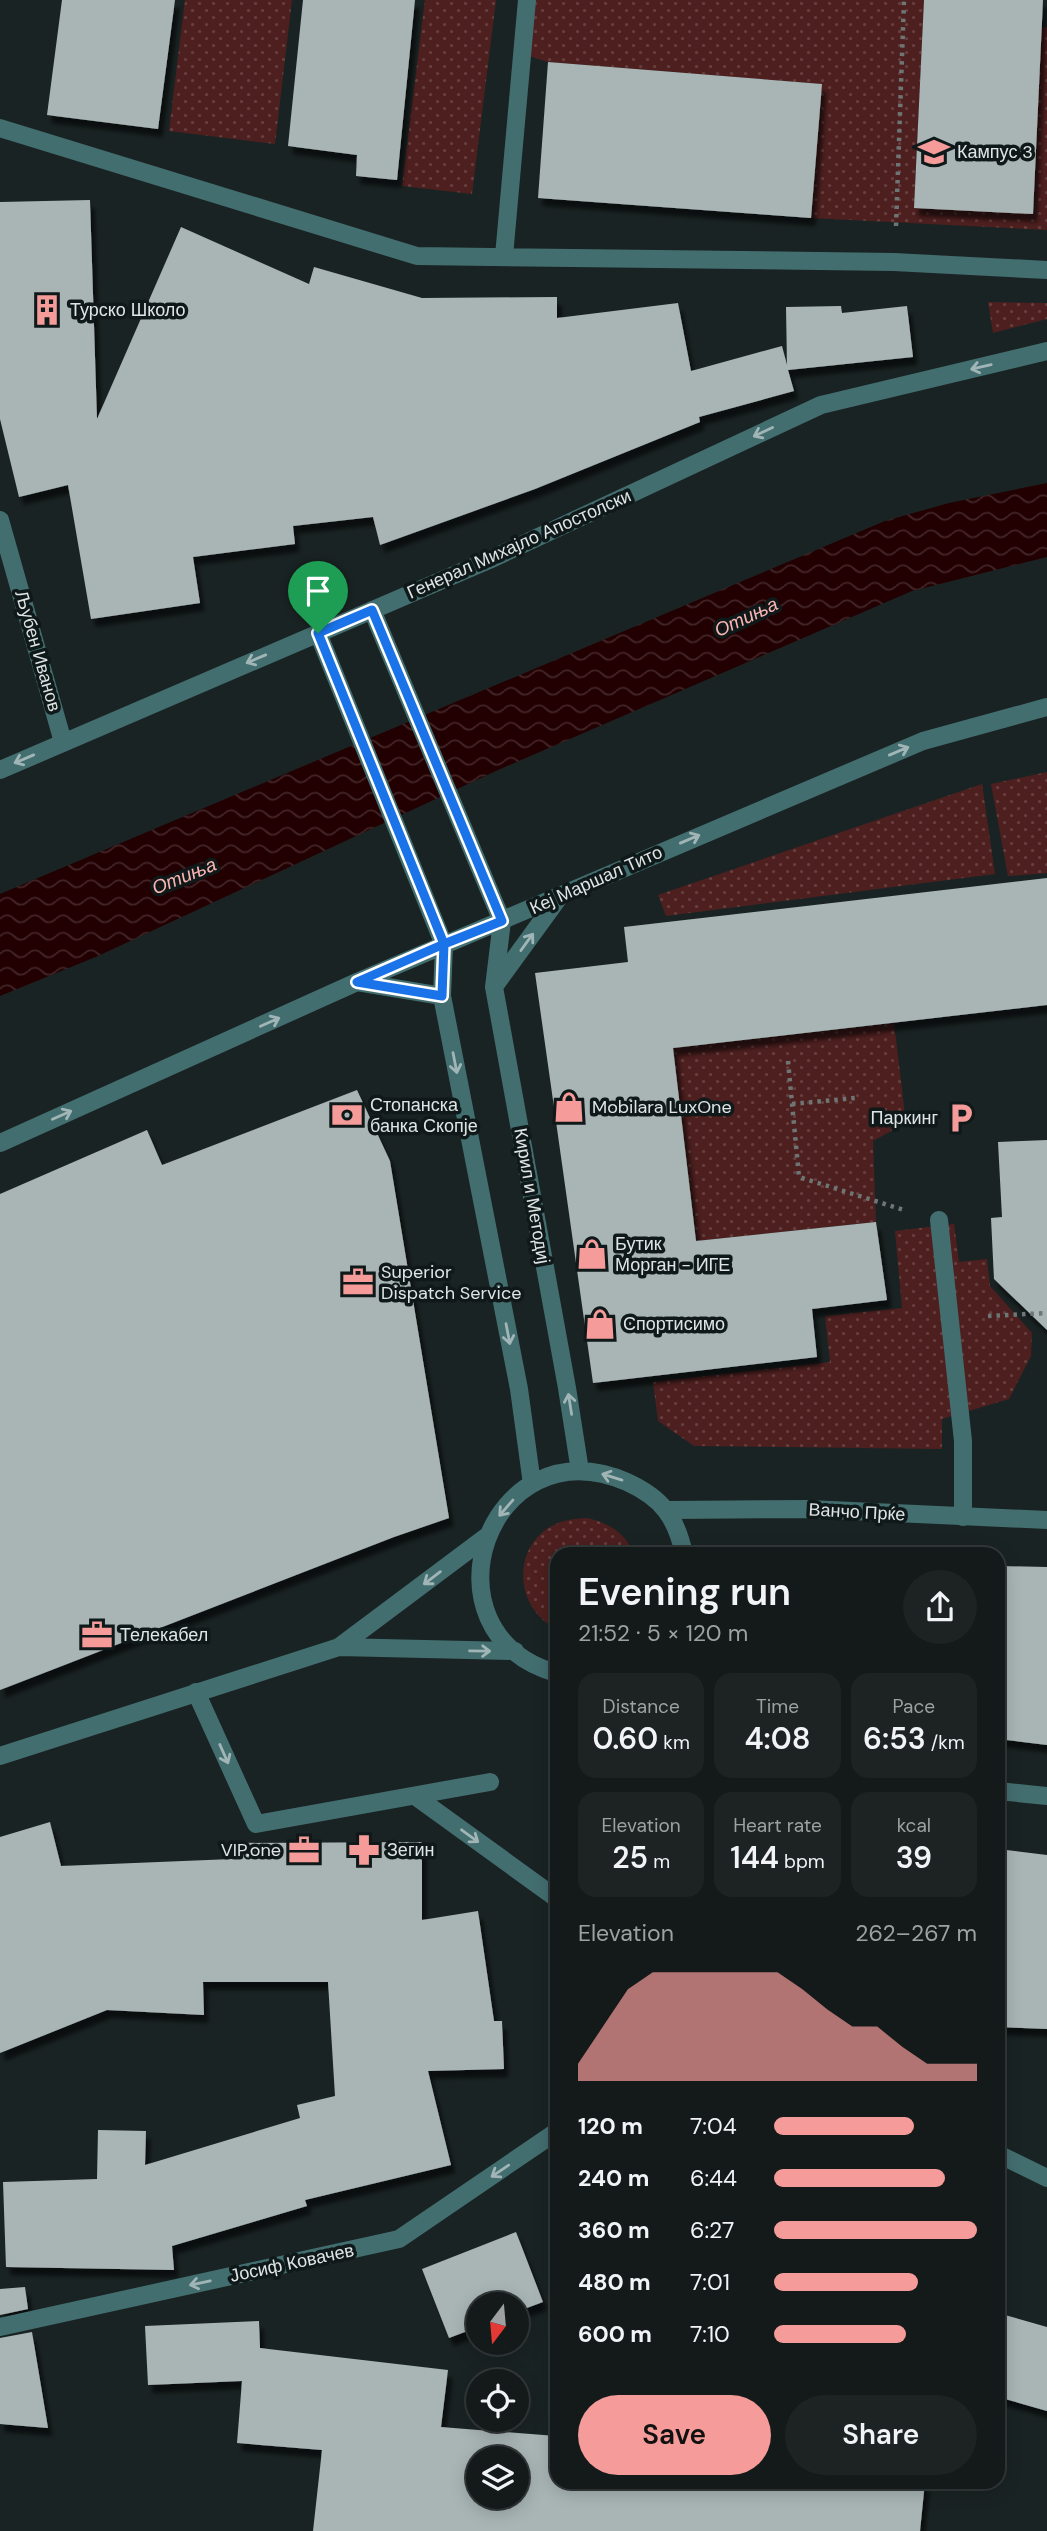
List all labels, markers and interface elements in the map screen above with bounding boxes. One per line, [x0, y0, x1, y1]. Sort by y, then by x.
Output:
school or university icon: Кампус 3 [917, 135, 951, 169]
place label: Кампус 3 [957, 140, 1033, 164]
building icon: Турско Школо [30, 293, 64, 327]
place label: Турско Школо [70, 298, 186, 322]
one-way arrow [970, 361, 992, 374]
one-way arrow [753, 426, 774, 439]
street label: Генерал Михајло Апостолски [403, 484, 635, 604]
pin [288, 561, 348, 633]
icon: arrive [299, 572, 337, 610]
street label: Љубен Иванов [9, 588, 67, 714]
water label: Отиња [710, 591, 782, 643]
one-way arrow [245, 654, 267, 667]
one-way arrow [888, 743, 909, 756]
one-way arrow [14, 753, 35, 766]
one-way arrow [678, 832, 700, 845]
street label: Кеј Маршал Тито [526, 840, 666, 920]
water label: Отиња [148, 852, 220, 900]
one-way arrow [519, 932, 534, 951]
one-way arrow [259, 1015, 280, 1028]
one-way arrow [449, 1051, 462, 1074]
shop icon: Mobilara LuxOne [552, 1090, 586, 1124]
place label: Стопанска банка Скопје [370, 1093, 478, 1138]
place label: Mobilara LuxOne [592, 1095, 732, 1119]
bank icon: Стопанска банка Скопје [330, 1098, 364, 1132]
parking icon: Паркинг [944, 1101, 978, 1135]
place label: Паркинг [871, 1106, 938, 1130]
one-way arrow [51, 1108, 72, 1121]
street label: Кирил и Методиј [508, 1126, 556, 1266]
place label: Бутик Морган - ИГЕ [615, 1232, 730, 1277]
shop icon: Бутик Морган - ИГЕ [575, 1237, 609, 1271]
place label: Superior Dispatch Service [381, 1260, 521, 1305]
office icon: Superior Dispatch Service [341, 1265, 375, 1299]
shop icon: Спортисимо [583, 1307, 617, 1341]
place label: Спортисимо [623, 1312, 725, 1336]
one-way arrow [502, 1322, 516, 1345]
one-way arrow [563, 1393, 576, 1416]
one-way arrow [601, 1470, 623, 1483]
street label: Ванчо Прќе [808, 1497, 906, 1527]
one-way arrow [498, 1499, 514, 1517]
text: Evening run [578, 1567, 791, 1617]
one-way arrow [423, 1570, 442, 1585]
button: share [903, 1570, 977, 1644]
office icon: Телекабел [80, 1618, 114, 1652]
text: 21:52 · 5 × 120 m [578, 1618, 748, 1648]
place label: Телекабел [120, 1623, 208, 1647]
one-way arrow [469, 1644, 492, 1657]
text: Distance [603, 1694, 680, 1719]
text: Time [756, 1694, 799, 1719]
text: Pace [893, 1694, 935, 1719]
text: 0.60 [592, 1719, 658, 1758]
text: 4:08 [744, 1719, 810, 1758]
text: 6:53 [863, 1719, 926, 1758]
text: km [658, 1730, 690, 1755]
text: /km [926, 1730, 965, 1755]
one-way arrow [217, 1743, 231, 1764]
text: Elevation [602, 1813, 681, 1838]
text: Heart rate [733, 1813, 822, 1838]
text: kcal [897, 1813, 931, 1838]
one-way arrow [460, 1829, 479, 1843]
office icon: VIP.one [287, 1833, 321, 1867]
pharmacy icon: Зегин [347, 1833, 381, 1867]
place label: VIP.one [221, 1838, 281, 1862]
place label: Зегин [387, 1838, 434, 1862]
text: 25 [612, 1838, 648, 1877]
text: 144 [730, 1838, 779, 1877]
text: 39 [896, 1838, 932, 1877]
text: m [648, 1849, 670, 1874]
text: bpm [779, 1849, 825, 1874]
text: Elevation [578, 1918, 674, 1948]
text: 262–267 m [855, 1918, 977, 1948]
text: 120 m [578, 2111, 643, 2141]
text: 7:04 [690, 2111, 737, 2141]
one-way arrow [491, 2163, 510, 2178]
text: 240 m [578, 2163, 649, 2193]
text: 6:44 [690, 2163, 737, 2193]
text: 360 m [578, 2215, 650, 2245]
text: 6:27 [690, 2215, 734, 2245]
street label: Јосиф Ковачев [228, 2238, 356, 2288]
text: 480 m [578, 2267, 651, 2297]
text: 7:01 [690, 2267, 730, 2297]
one-way arrow [189, 2277, 212, 2290]
north arrow [466, 2292, 528, 2356]
map controls [466, 2292, 529, 2509]
text: 600 m [578, 2319, 652, 2349]
text: 7:10 [690, 2319, 730, 2349]
button: locate [466, 2369, 529, 2432]
button: Save [578, 2395, 771, 2475]
button: Share [785, 2395, 977, 2475]
button: layers [466, 2446, 529, 2509]

